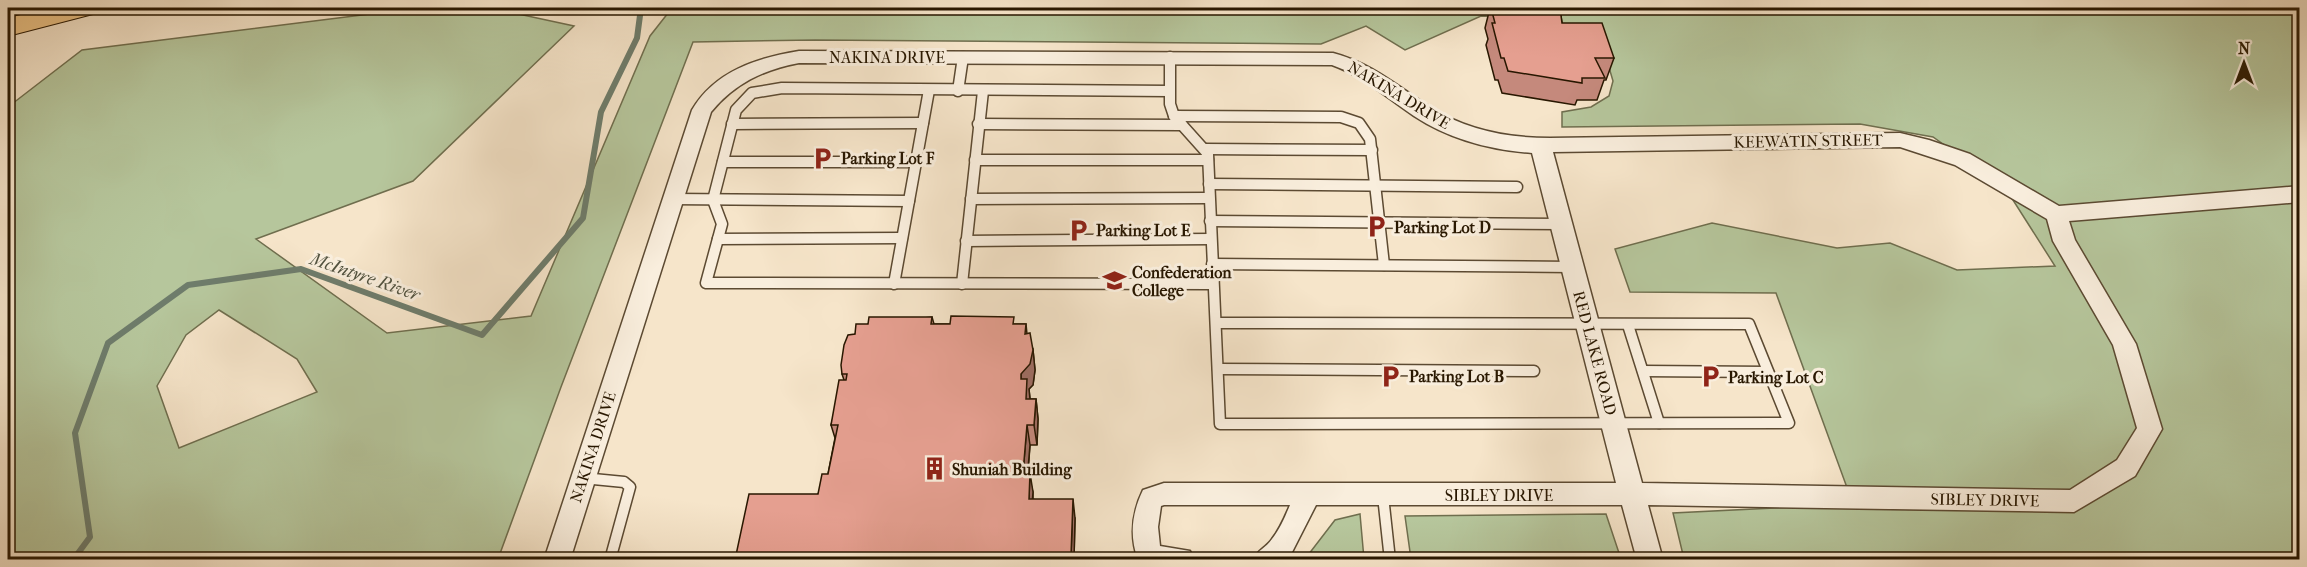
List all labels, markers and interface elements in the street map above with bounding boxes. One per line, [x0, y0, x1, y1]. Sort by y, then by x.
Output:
north arrow [2214, 33, 2274, 93]
text: N [2238, 39, 2251, 58]
street label: NAKINA DRIVE [829, 48, 945, 67]
street label: NAKINA DRIVE [1344, 57, 1454, 133]
street label: KEEWATIN STREET [1733, 130, 1883, 152]
parking icon: Parking Lot F [810, 145, 836, 171]
place label: Parking Lot F [841, 149, 935, 169]
parking icon: Parking Lot D [1363, 214, 1389, 240]
parking icon: Parking Lot E [1065, 217, 1091, 243]
place label: Parking Lot D [1394, 218, 1491, 238]
place label: Parking Lot E [1096, 221, 1191, 241]
water label: McIntyre River [306, 248, 424, 306]
place label: Confederation College [1132, 263, 1232, 301]
school or university icon: Confederation College [1101, 268, 1127, 294]
street label: RED LAKE ROAD [1569, 289, 1621, 417]
parking icon: Parking Lot B [1378, 363, 1404, 389]
parking icon: Parking Lot C [1697, 364, 1723, 390]
place label: Parking Lot B [1409, 367, 1504, 387]
place label: Parking Lot C [1728, 368, 1824, 388]
street label: NAKINA DRIVE [566, 389, 620, 505]
building icon: Shuniah Building [921, 456, 947, 482]
place label: Shuniah Building [952, 460, 1072, 480]
street label: SIBLEY DRIVE [1445, 486, 1554, 505]
street label: SIBLEY DRIVE [1931, 490, 2040, 510]

